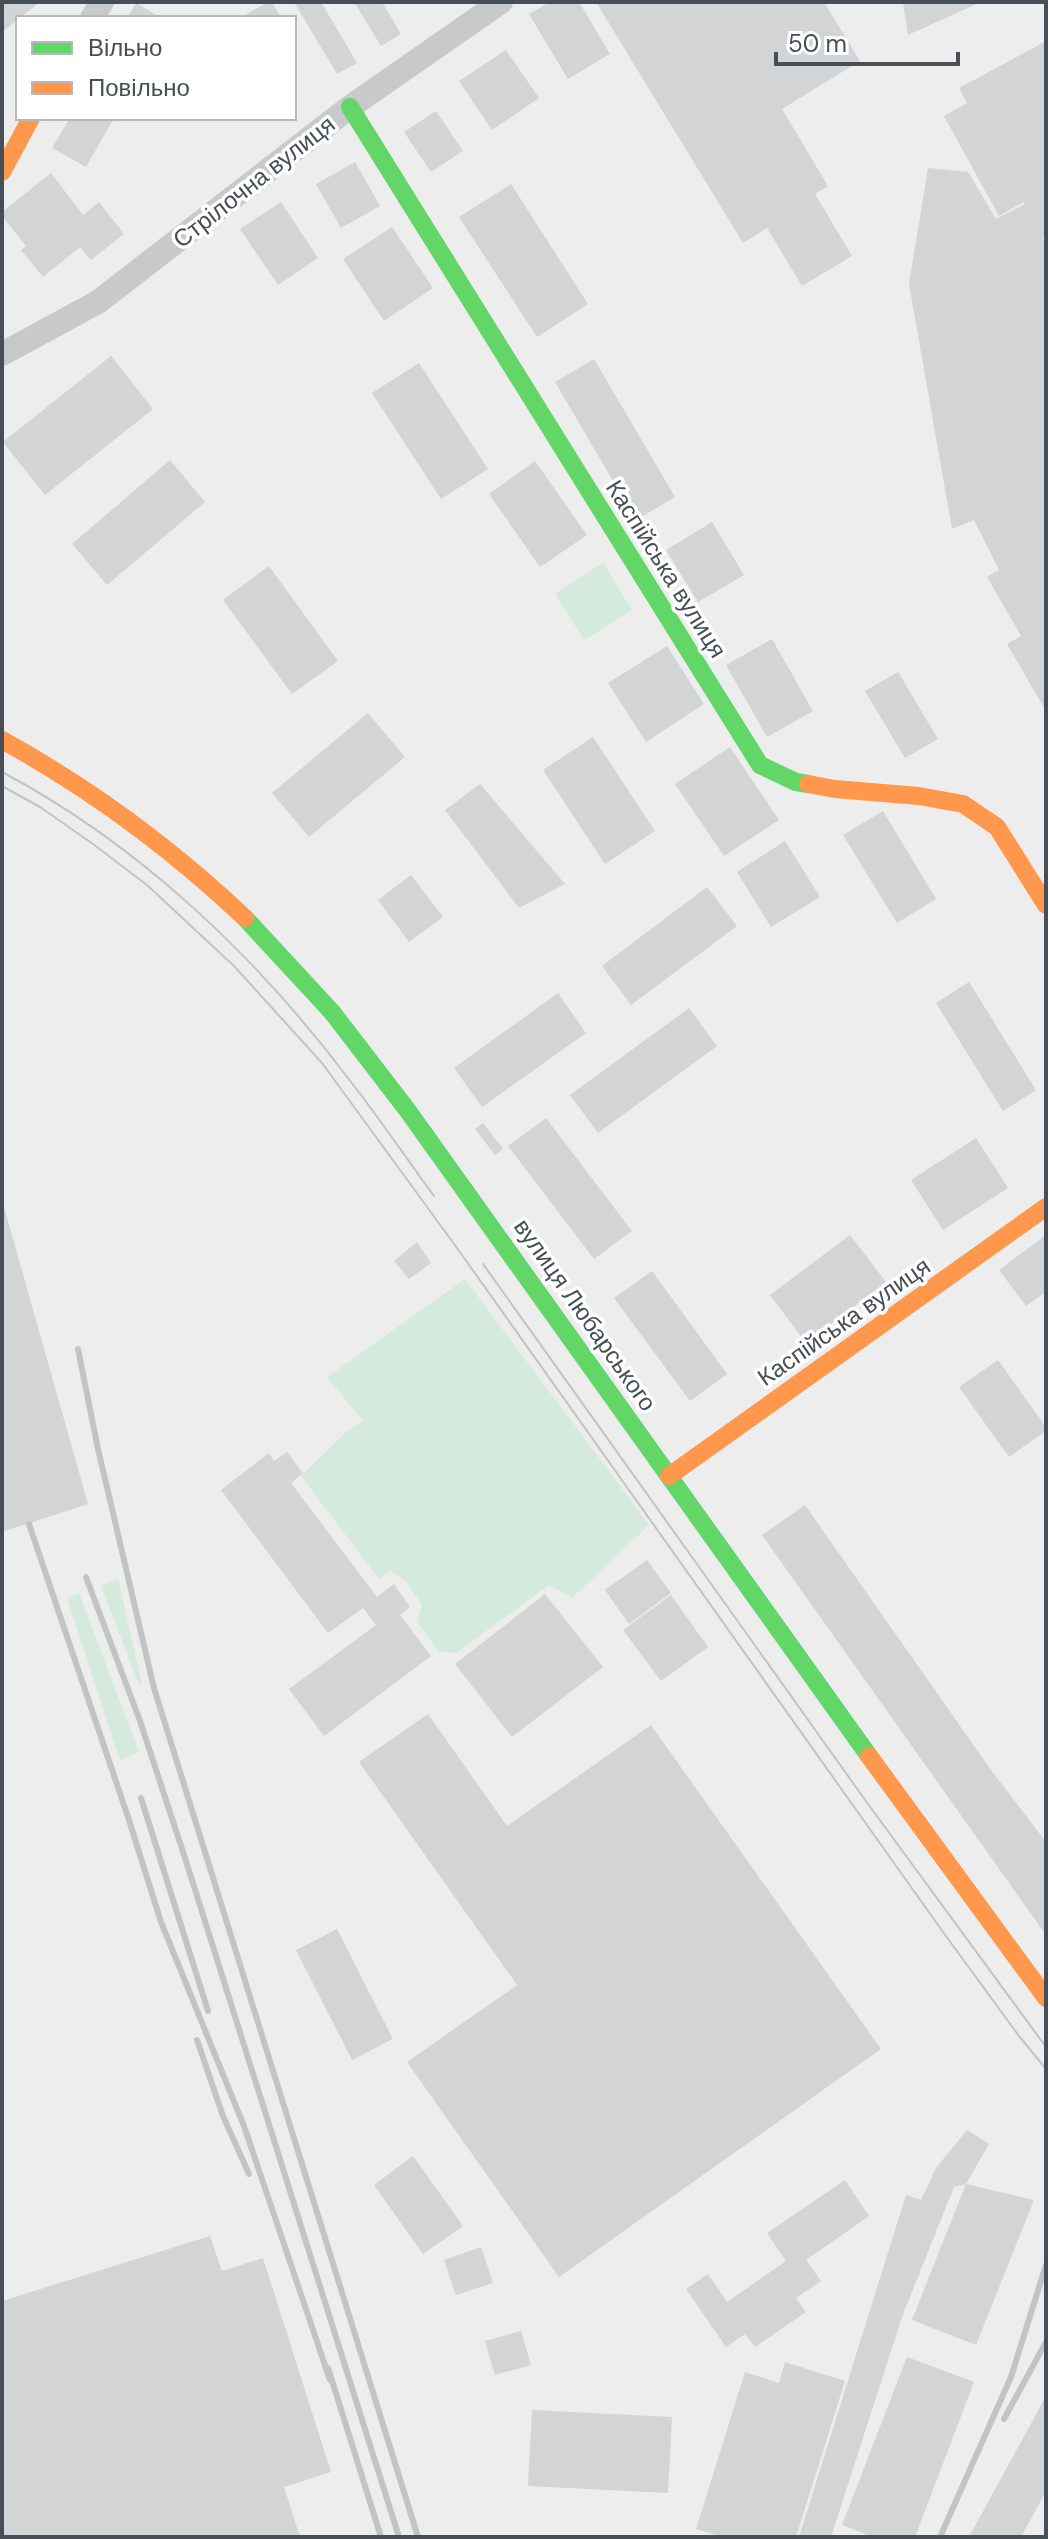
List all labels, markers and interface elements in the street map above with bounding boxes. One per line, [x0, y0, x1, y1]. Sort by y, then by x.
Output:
legend [16, 16, 296, 120]
scale bar [776, 16, 958, 66]
text: 50 m [788, 28, 847, 59]
text: Вільно [88, 32, 162, 63]
text: Повільно [88, 72, 190, 103]
street label: Стрілочна вулиця [166, 109, 341, 255]
street label: Каспійська вулиця [599, 474, 734, 664]
street label: вулиця Любарського [507, 1212, 664, 1417]
street label: Каспійська вулиця [751, 1250, 936, 1393]

